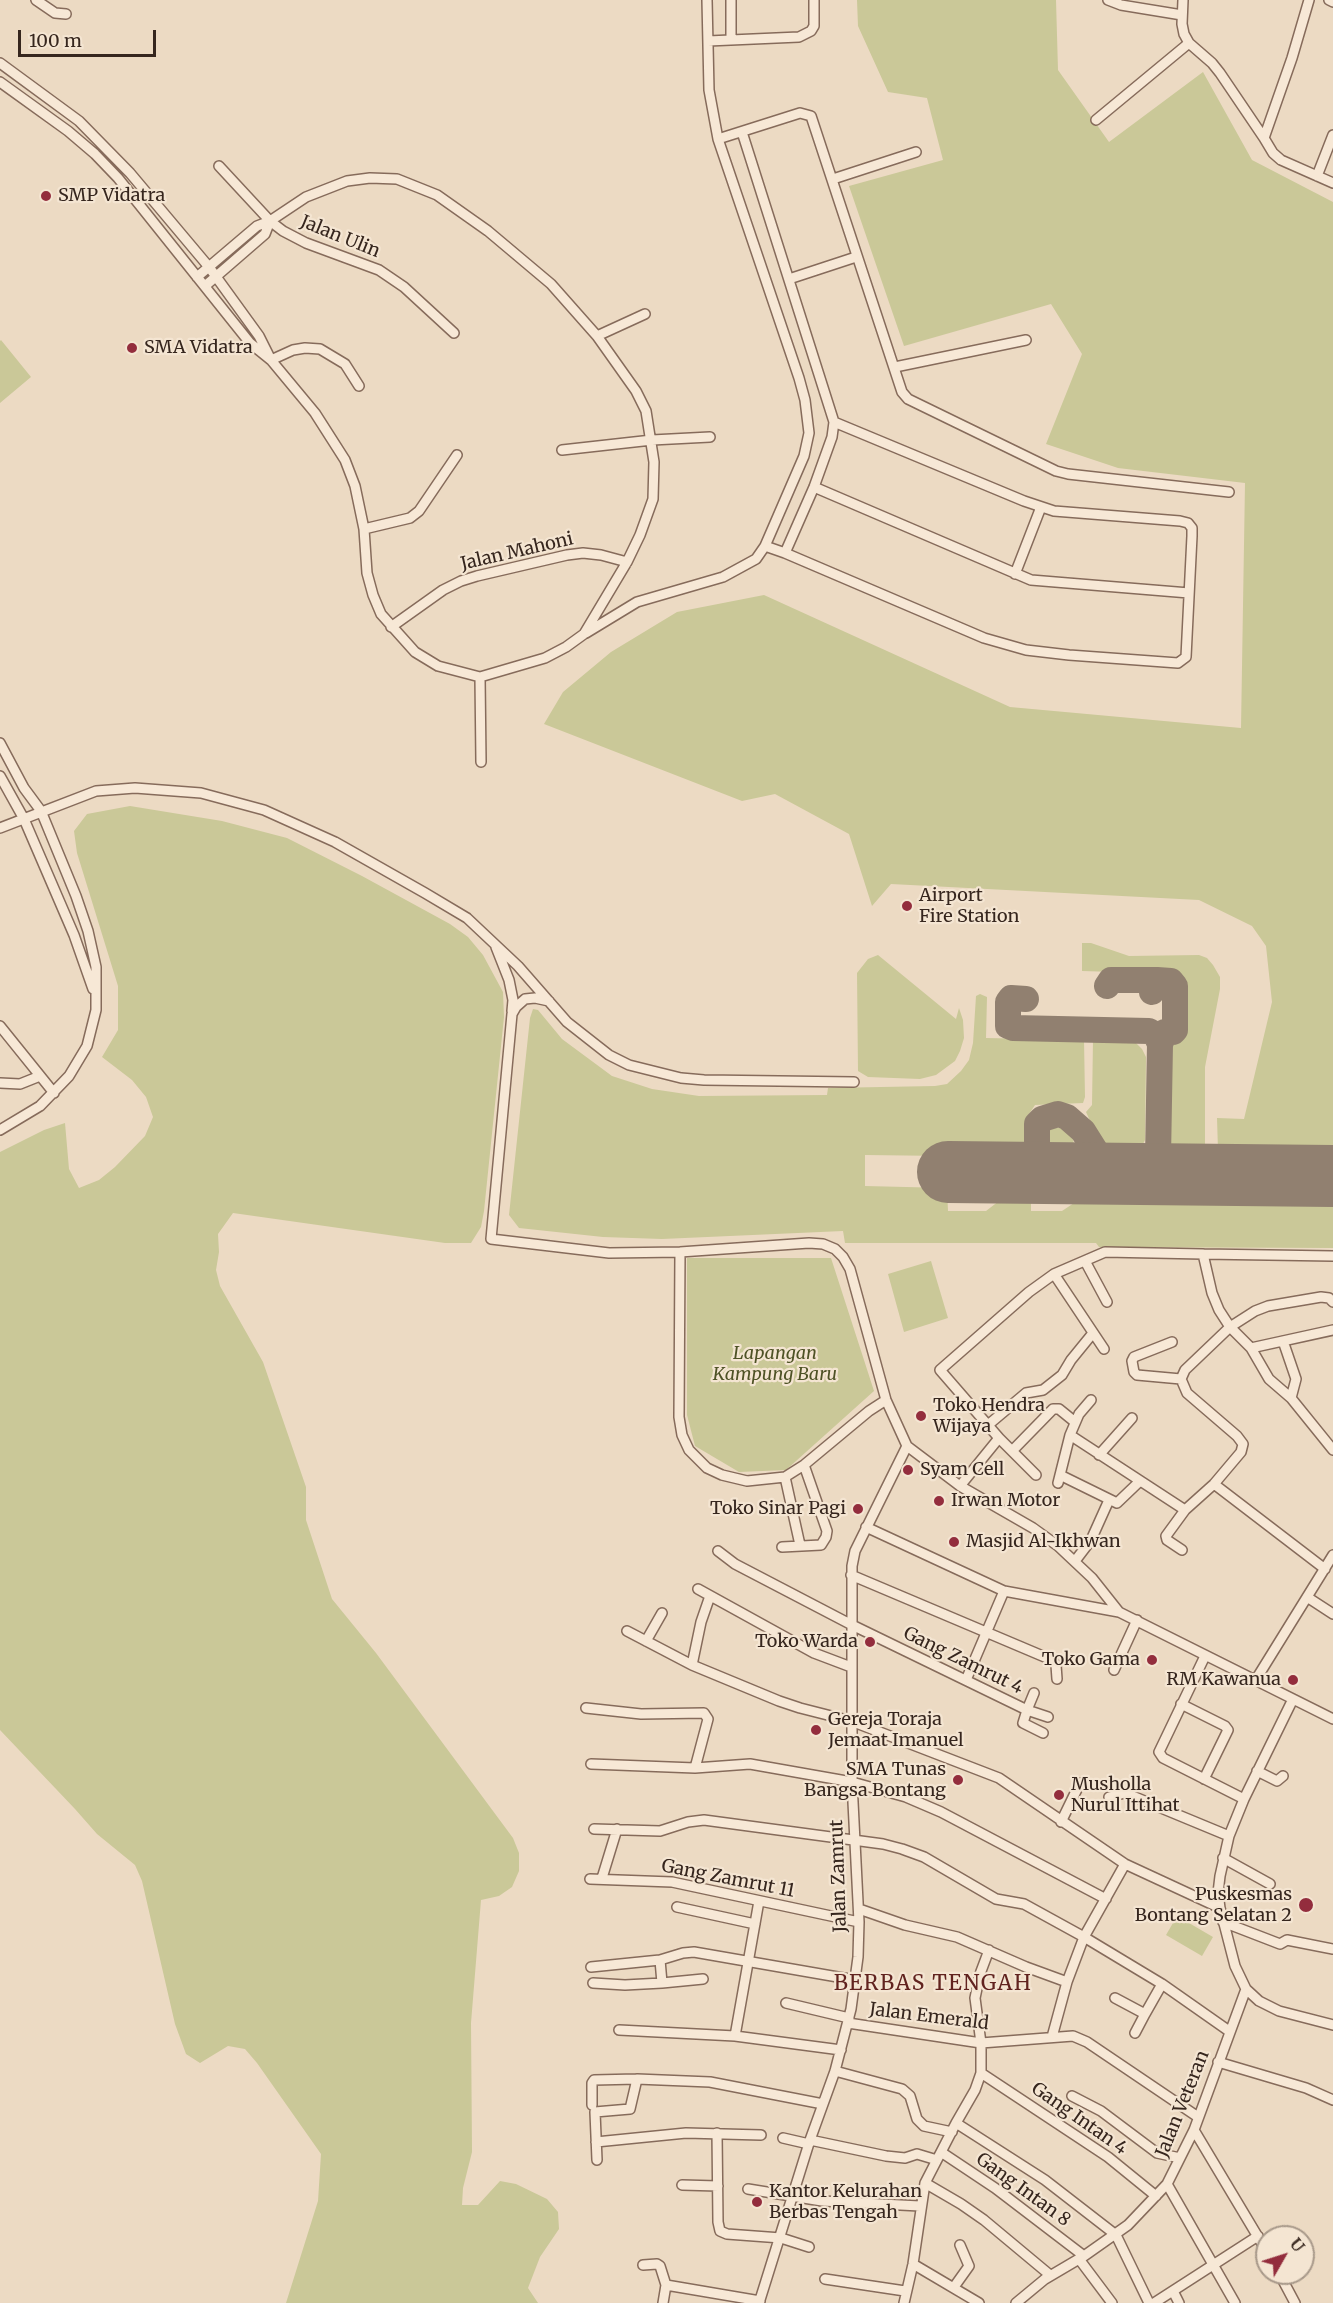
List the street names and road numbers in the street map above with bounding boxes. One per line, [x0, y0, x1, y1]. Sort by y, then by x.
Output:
street label: Jalan Ulin [297, 211, 383, 263]
street label: Jalan Mahoni [459, 529, 575, 575]
street label: Gang Zamrut 4 [900, 1623, 1026, 1699]
street label: Jalan Zamrut [826, 1819, 852, 1933]
street label: Gang Zamrut 11 [660, 1856, 796, 1902]
street label: Jalan Emerald [868, 1999, 990, 2035]
street label: Jalan Veteran [1152, 2047, 1214, 2161]
street label: Gang Intan 4 [1027, 2078, 1131, 2160]
street label: Gang Intan 8 [972, 2149, 1074, 2231]

